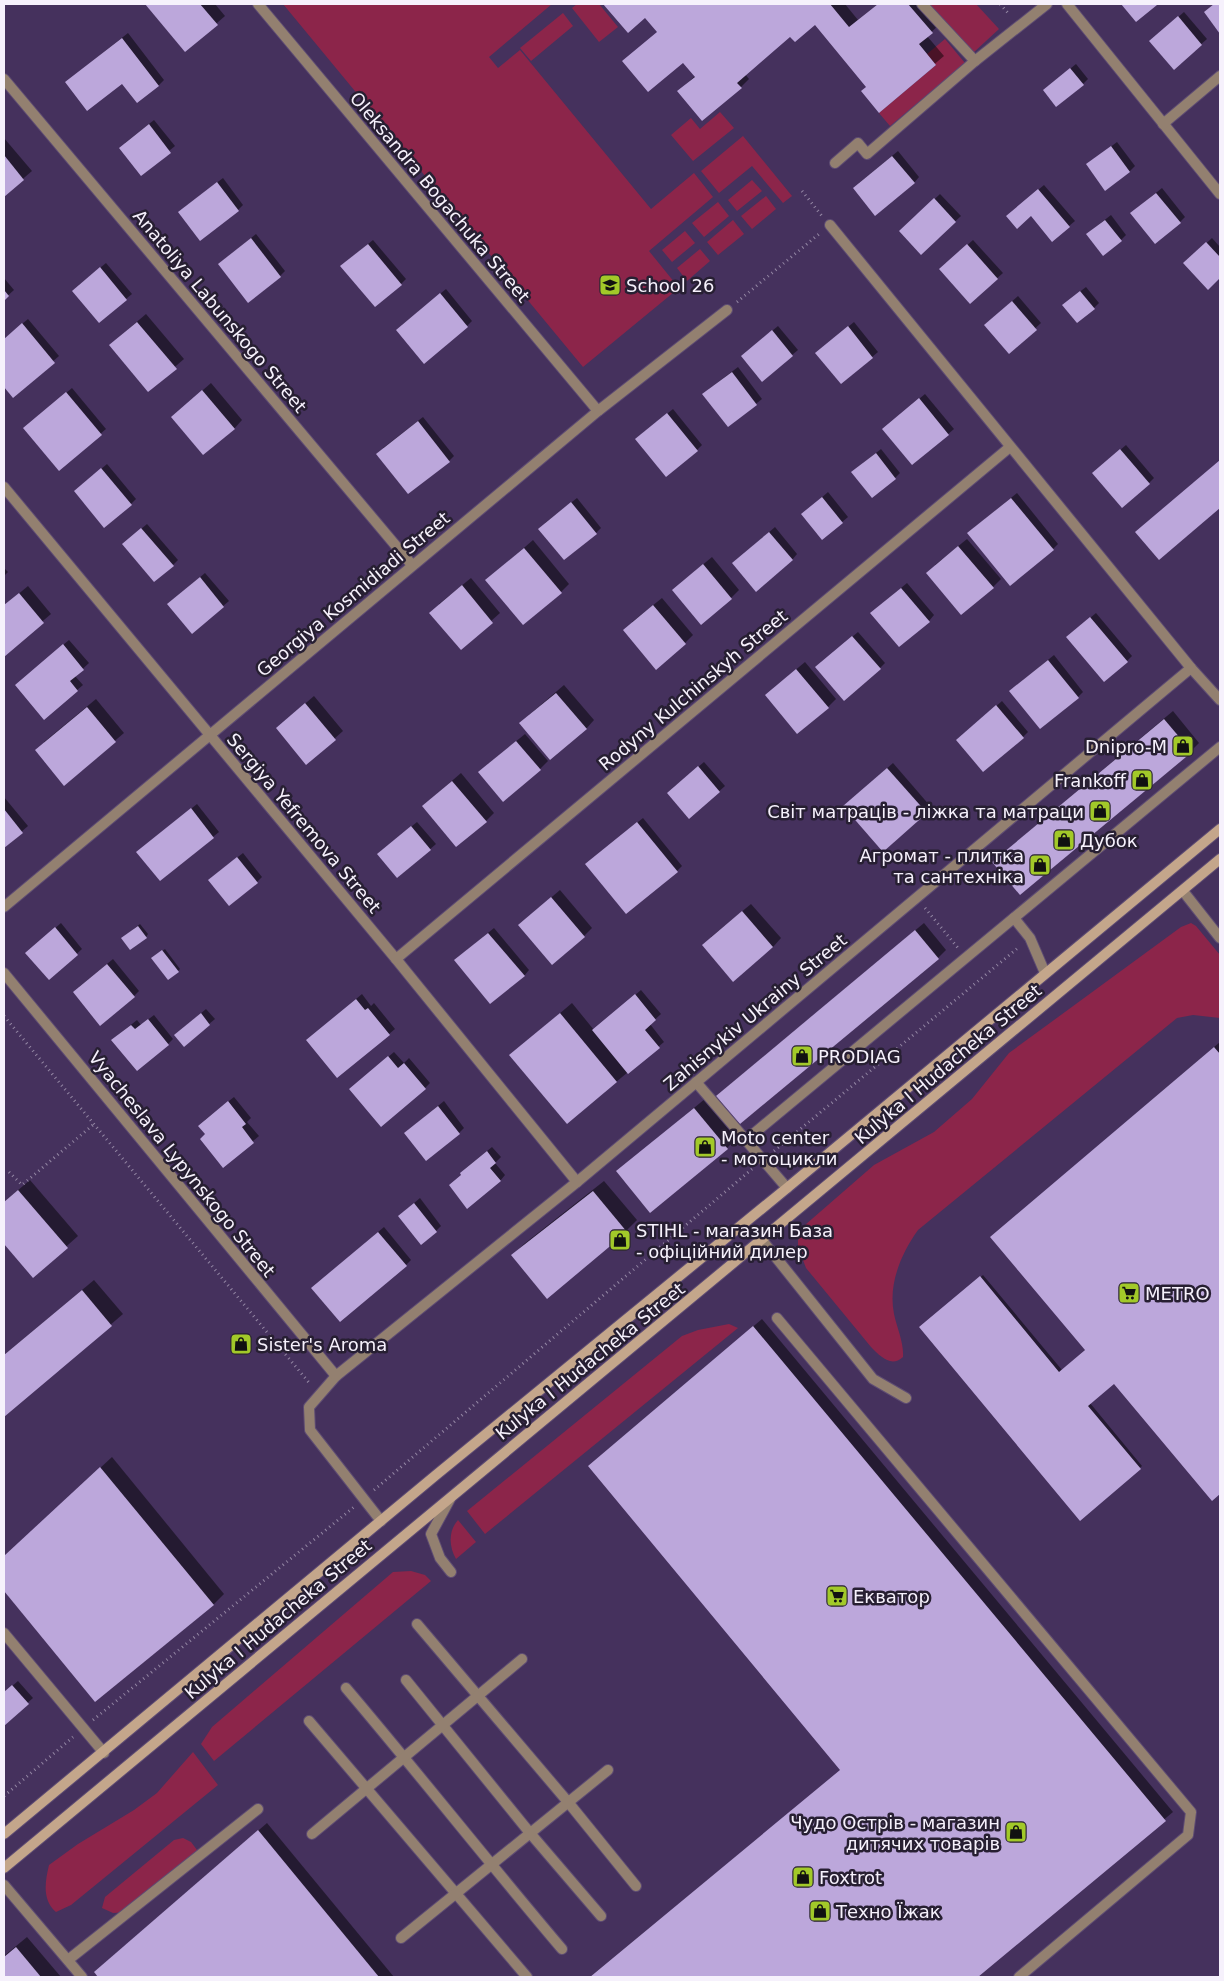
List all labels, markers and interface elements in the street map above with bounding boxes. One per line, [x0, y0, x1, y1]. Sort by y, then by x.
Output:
street label: Oleksandra Bogachuka Street [346, 88, 534, 306]
street label: Anatoliya Labunskogo Street [129, 205, 311, 417]
school or university icon: School 26 [598, 273, 622, 297]
place label: School 26 [626, 275, 714, 296]
street label: Georgiya Kosmidiadi Street [252, 507, 454, 681]
street label: Rodyny Kulchinskyh Street [595, 605, 791, 775]
street label: Sergiya Yefremova Street [223, 729, 385, 917]
shop icon: Dnipro-M [1171, 734, 1195, 758]
place label: Dnipro-M [1085, 736, 1167, 757]
shop icon: Frankoff [1130, 768, 1154, 792]
place label: Frankoff [1054, 770, 1127, 791]
shop icon: Світ матраців - ліжка та матраци [1088, 799, 1112, 823]
place label: Світ матраців - ліжка та матраци [767, 801, 1084, 822]
shop icon: Дубок [1052, 828, 1076, 852]
place label: Дубок [1080, 830, 1138, 851]
place label: Агромат - плитка та сантехніка [859, 845, 1024, 887]
shop icon: Агромат - плитка та сантехніка [1028, 853, 1052, 877]
street label: Zahisnykiv Ukrainy Street [659, 929, 851, 1095]
street label: Kulyka I Hudacheka Street [850, 980, 1046, 1148]
shop icon: PRODIAG [790, 1044, 814, 1068]
place label: PRODIAG [818, 1046, 901, 1067]
street label: Vyacheslava Lypynskogo Street [84, 1047, 280, 1281]
place label: Moto center - мотоцикли [721, 1127, 837, 1169]
shop icon: Moto center - мотоцикли [693, 1135, 717, 1159]
place label: STIHL - магазин База - офіційний дилер [636, 1220, 833, 1262]
shop icon: STIHL - магазин База - офіційний дилер [608, 1228, 632, 1252]
street label: Kulyka I Hudacheka Street [491, 1278, 689, 1444]
supermarket icon: METRO [1117, 1281, 1141, 1305]
place label: METRO [1145, 1283, 1210, 1304]
shop icon: Sister's Aroma [229, 1332, 253, 1356]
place label: Sister's Aroma [257, 1334, 387, 1355]
street label: Kulyka I Hudacheka Street [180, 1535, 376, 1703]
supermarket icon: Екватор [825, 1584, 849, 1608]
place label: Екватор [853, 1586, 930, 1607]
place label: Чудо Острів - магазин дитячих товарів [790, 1812, 1000, 1854]
shop icon: Чудо Острів - магазин дитячих товарів [1004, 1820, 1028, 1844]
shop icon: Foxtrot [791, 1865, 815, 1889]
place label: Foxtrot [819, 1867, 882, 1888]
shop icon: Техно Їжак [808, 1899, 832, 1923]
place label: Техно Їжак [835, 1901, 941, 1922]

